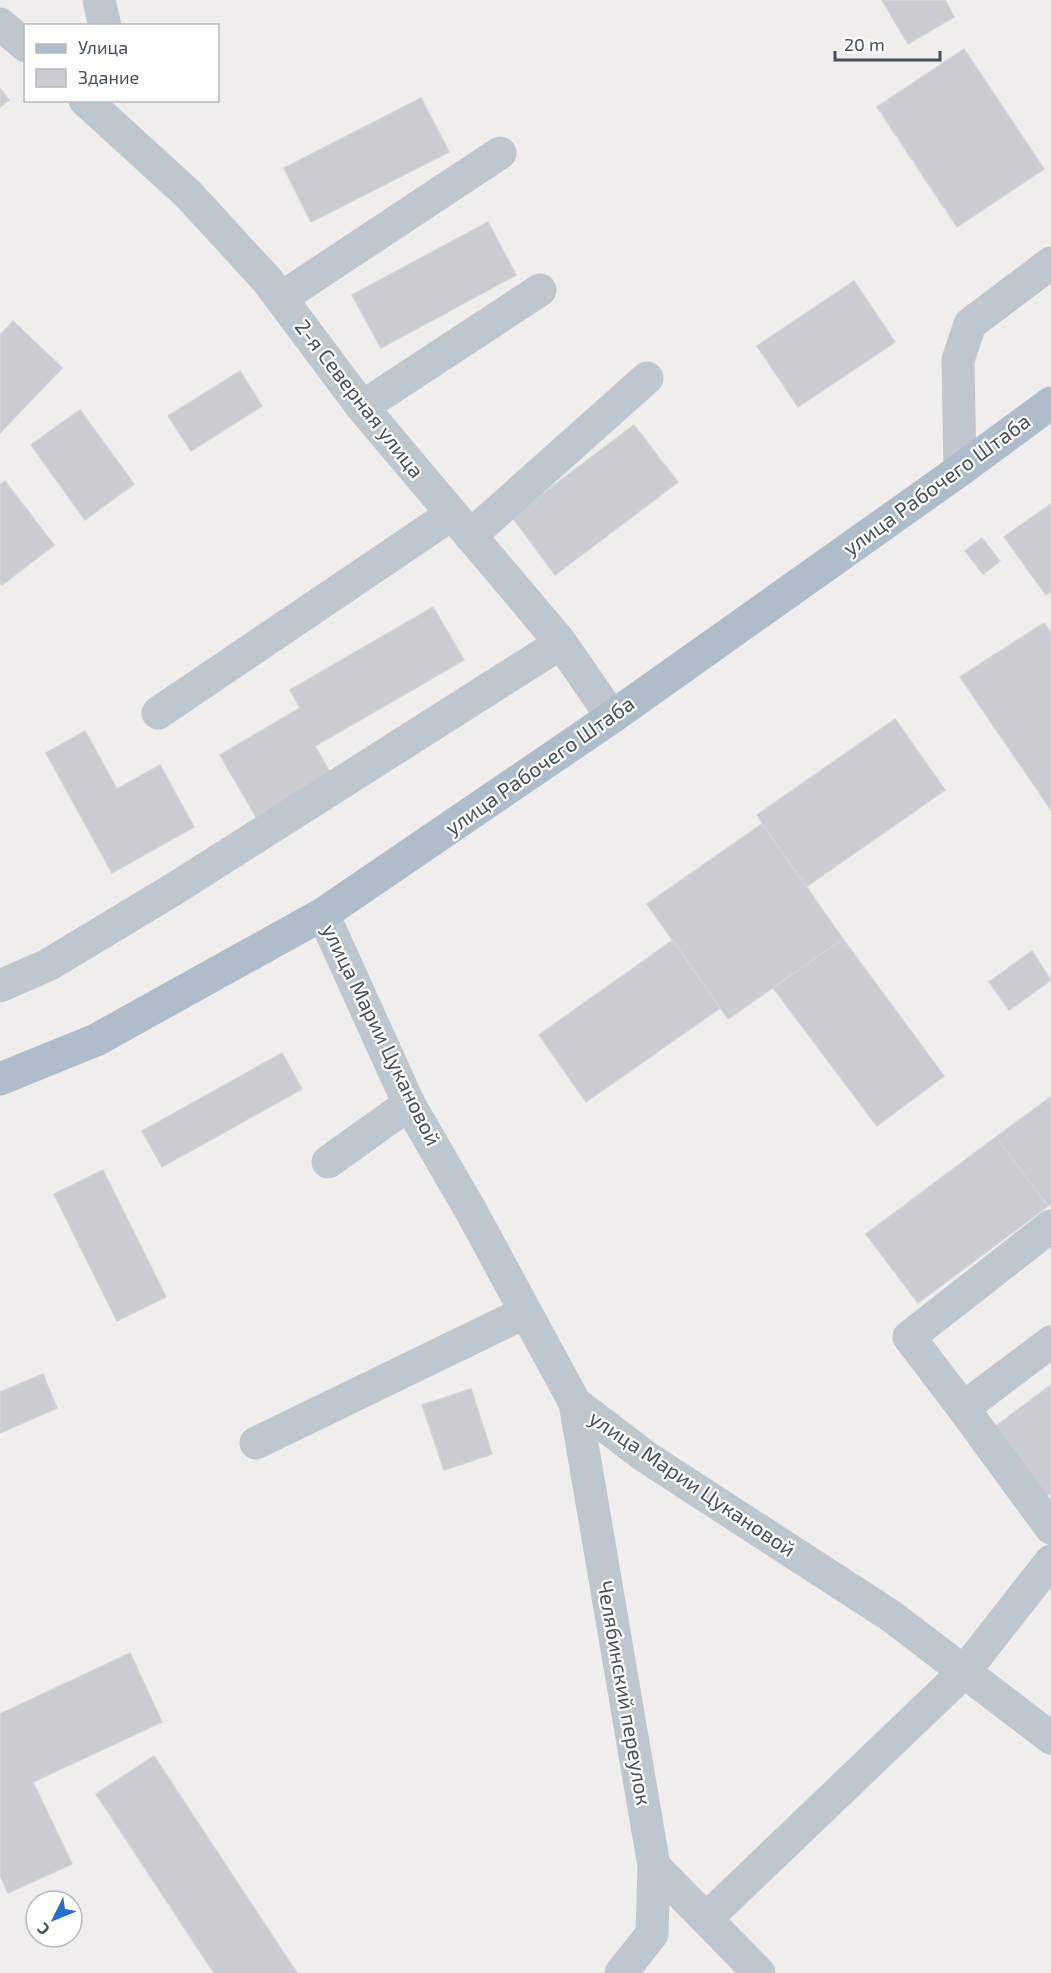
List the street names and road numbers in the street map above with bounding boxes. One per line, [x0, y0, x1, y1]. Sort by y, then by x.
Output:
street label: 2-я Северная улица [290, 314, 430, 483]
street label: улица Рабочего Штаба [838, 408, 1035, 561]
street label: улица Рабочего Штаба [440, 690, 639, 840]
street label: улица Марии Цукановой [317, 919, 447, 1150]
street label: улица Марии Цукановой [584, 1404, 801, 1562]
street label: Челябинский переулок [592, 1578, 658, 1807]

